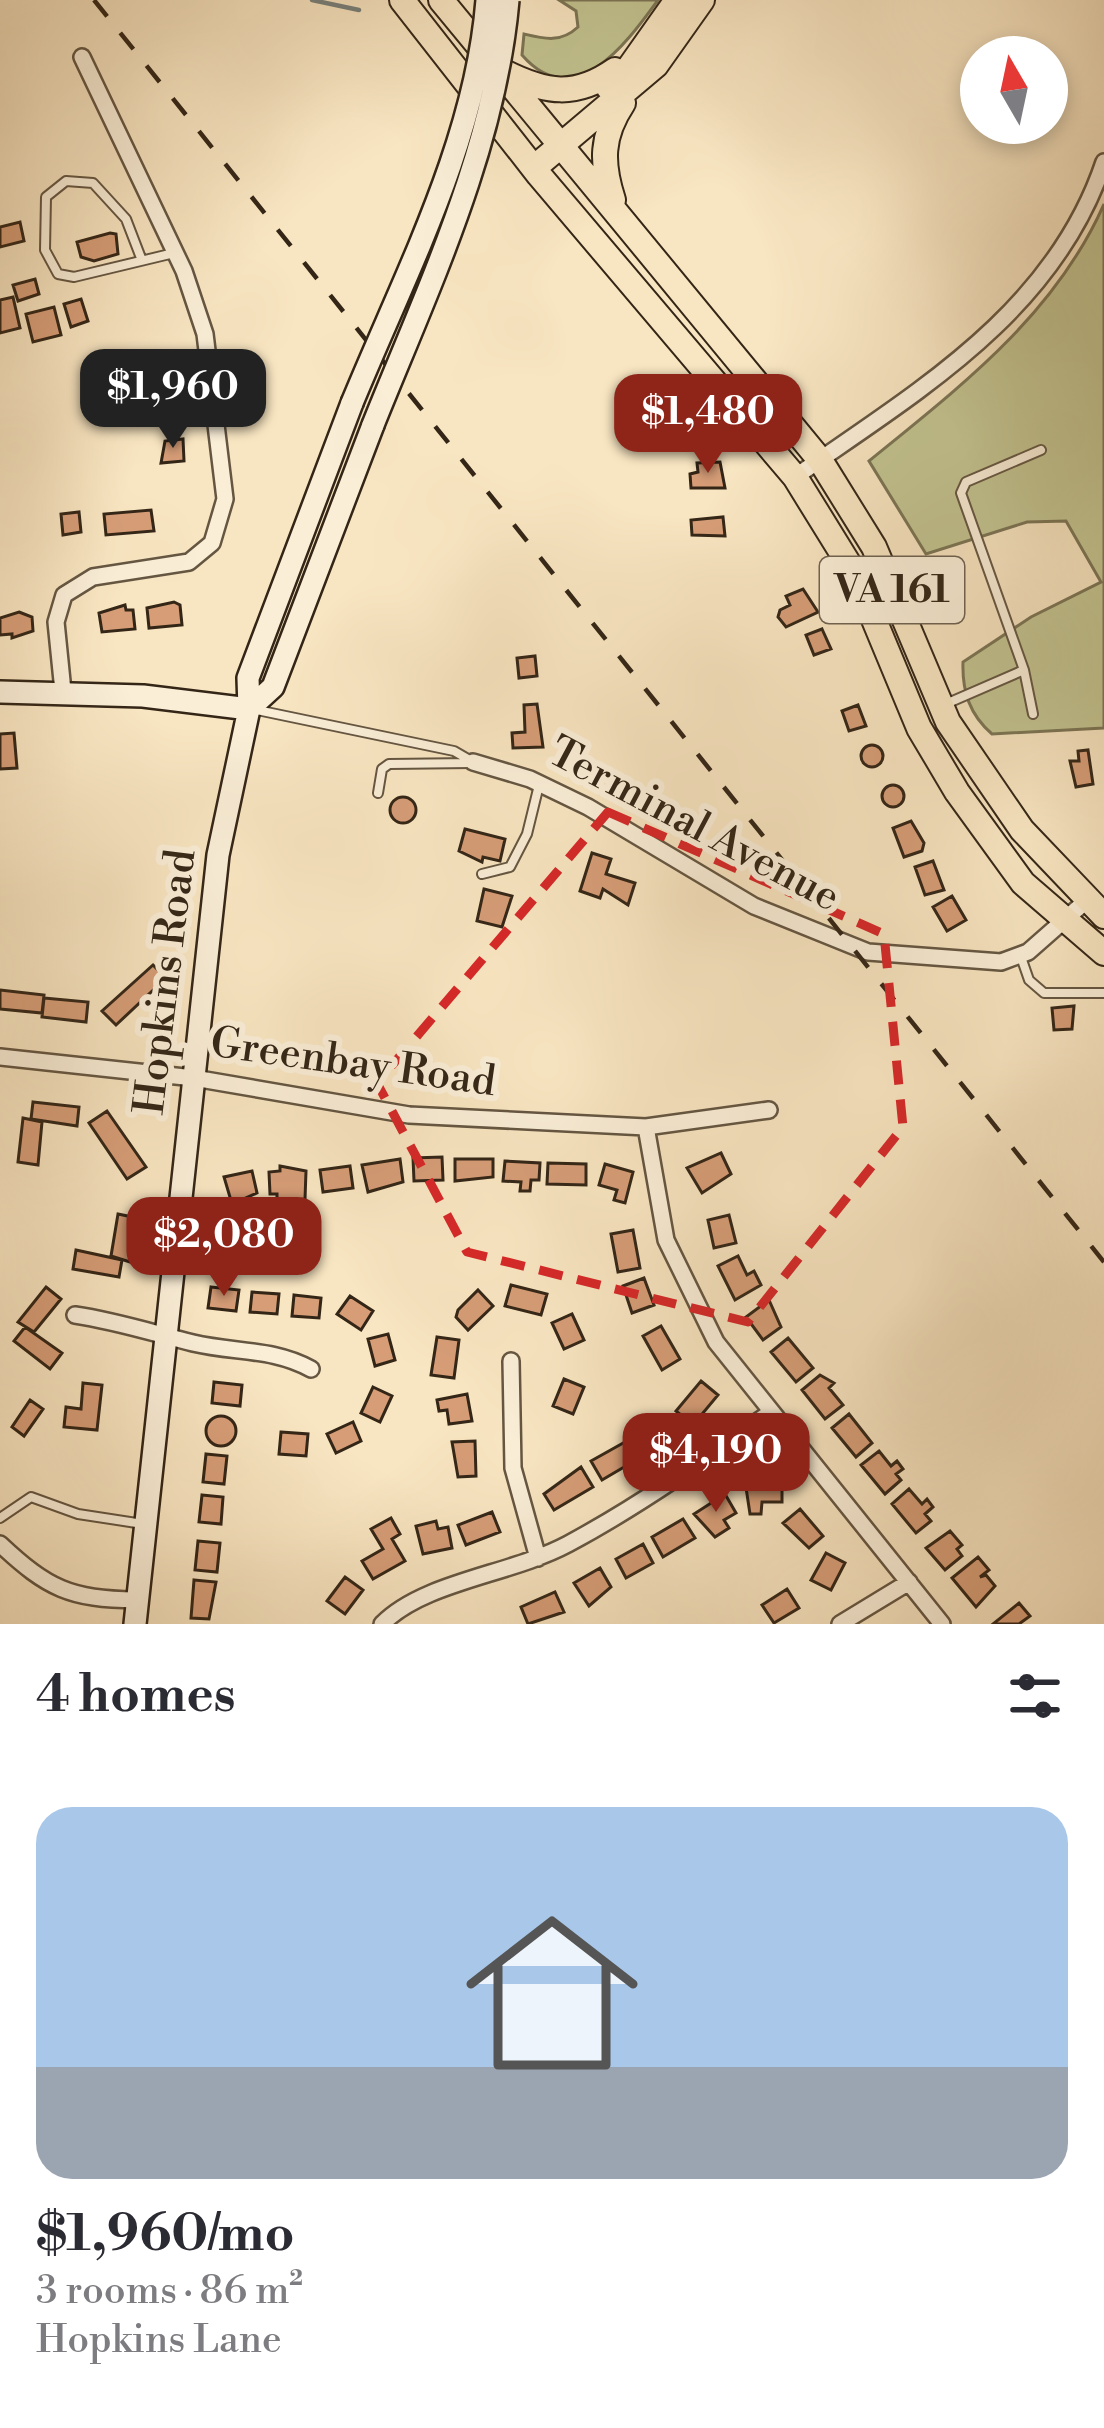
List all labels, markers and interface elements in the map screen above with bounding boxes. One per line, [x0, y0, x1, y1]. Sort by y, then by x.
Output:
north arrow [960, 36, 1068, 144]
map controls [960, 36, 1068, 144]
pin: $1,960 [75, 349, 271, 451]
text: $1,960 [107, 363, 239, 412]
pin: $1,480 [610, 374, 806, 476]
text: $1,480 [641, 388, 775, 437]
road number: VA 161 [820, 557, 964, 623]
street label: Terminal Avenue [539, 726, 849, 924]
street label: Hopkins Road [123, 846, 209, 1118]
street label: Greenbay Road [207, 1017, 499, 1110]
pin: $2,080 [126, 1197, 322, 1299]
text: $2,080 [153, 1211, 295, 1260]
pin: $4,190 [618, 1413, 814, 1515]
text: $4,190 [650, 1427, 782, 1476]
icon: filters [1002, 1663, 1068, 1729]
text: 4 homes [36, 1664, 236, 1728]
icon: home [444, 1885, 660, 2101]
text: $1,960/mo [36, 2203, 295, 2267]
text: 3 rooms · 86 m² [36, 2267, 303, 2316]
text: Hopkins Lane [36, 2316, 282, 2365]

